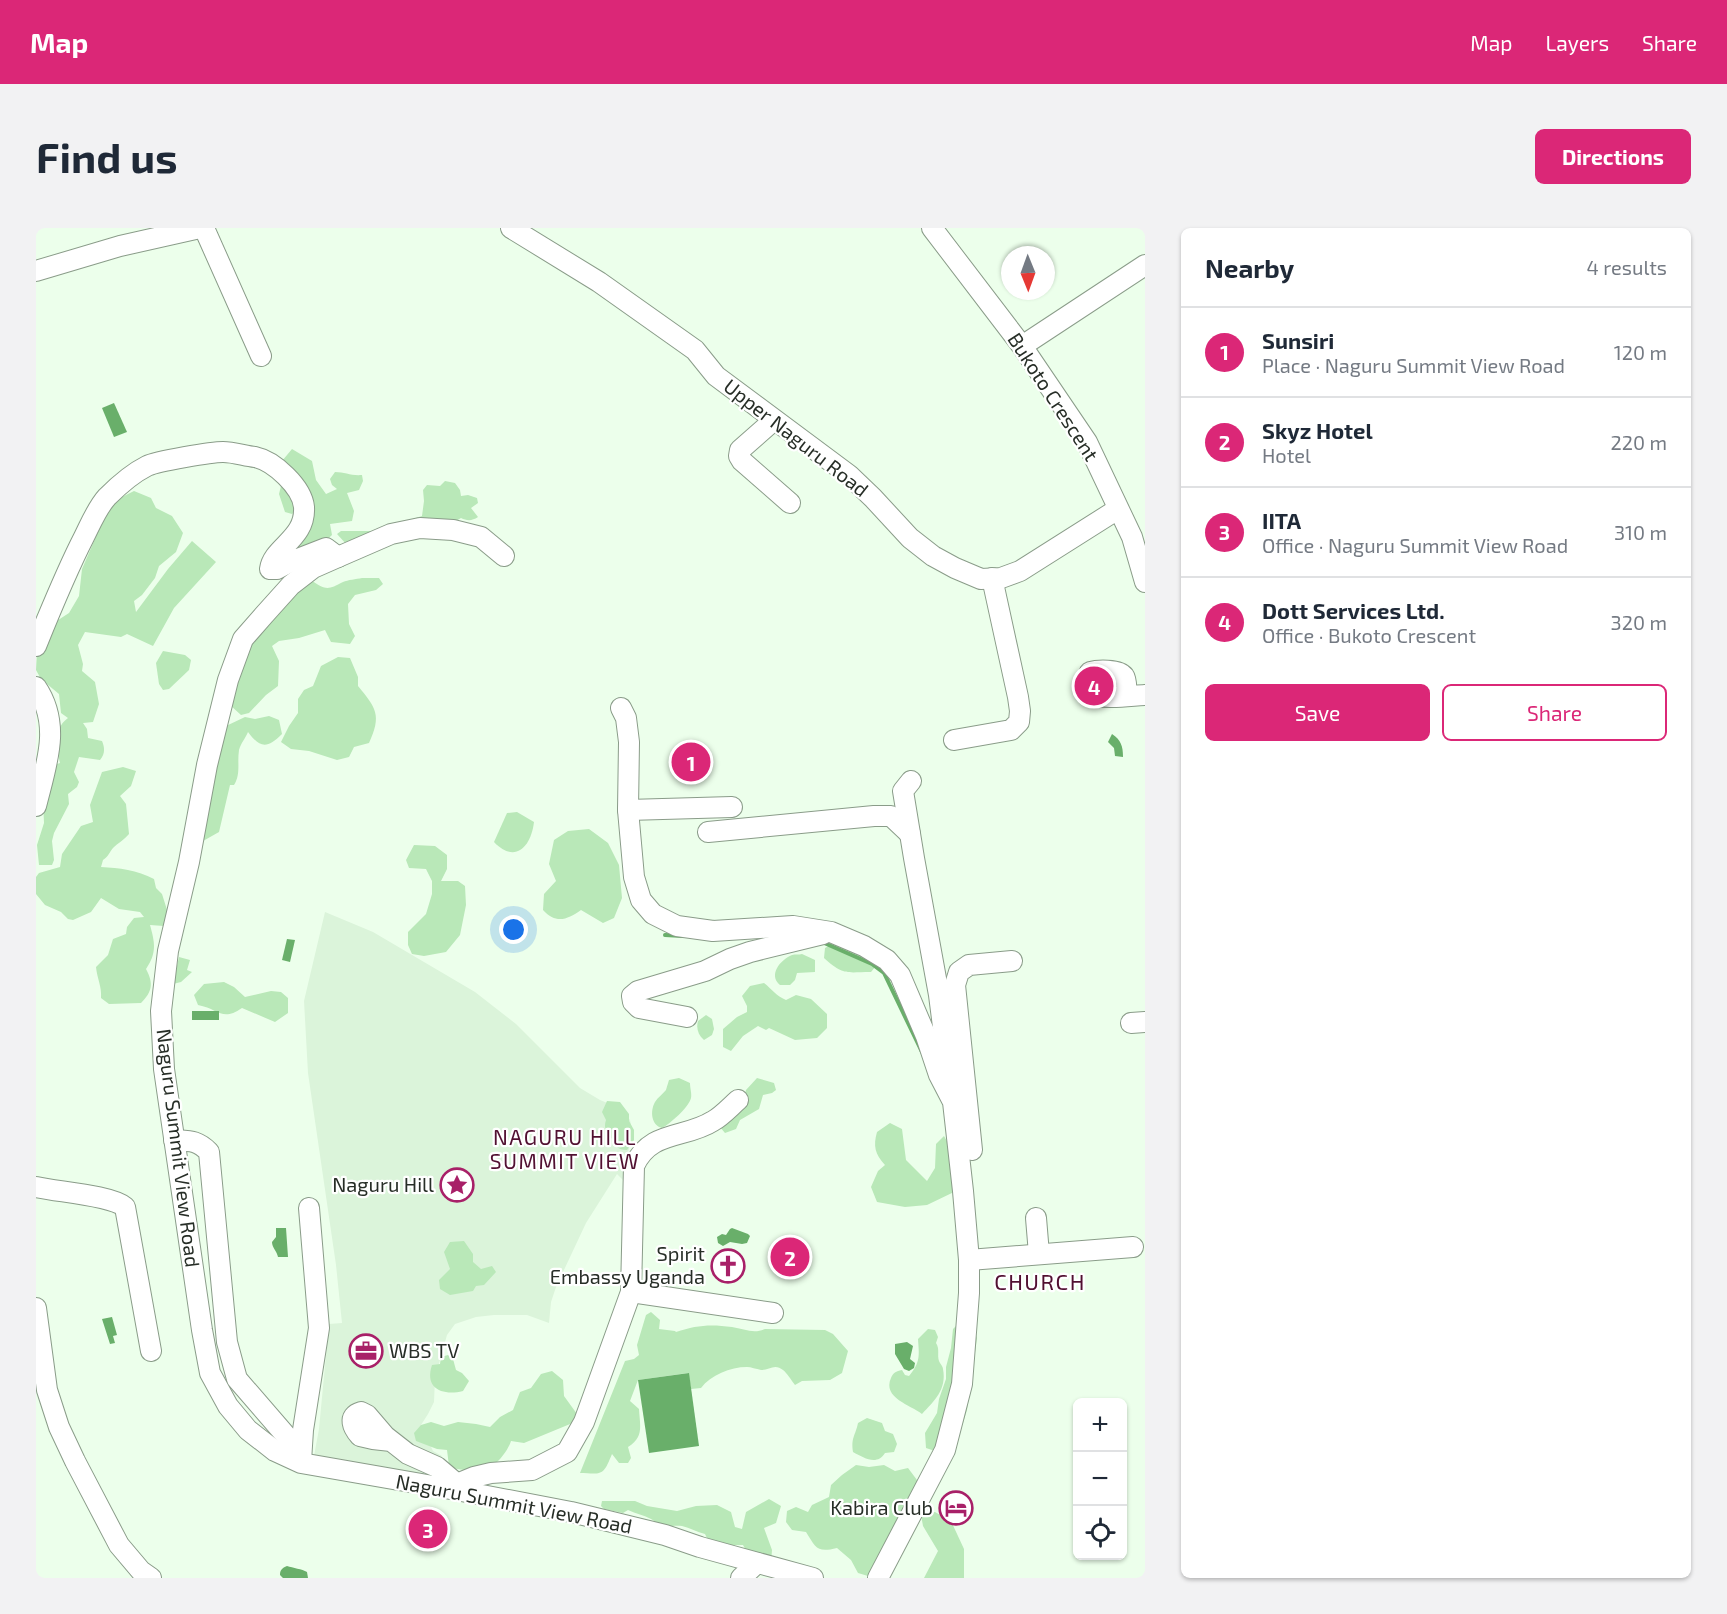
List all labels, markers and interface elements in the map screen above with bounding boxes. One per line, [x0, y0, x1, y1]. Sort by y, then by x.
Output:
text: Map [30, 25, 88, 59]
text: Map [1470, 30, 1512, 55]
text: Layers [1545, 30, 1609, 55]
text: Share [1642, 30, 1697, 55]
button: Directions [1535, 129, 1691, 184]
text: Find us [36, 131, 178, 181]
north arrow [1001, 246, 1055, 300]
text: Nearby [1205, 252, 1294, 283]
text: 4 results [1587, 255, 1667, 279]
text: Sunsiri [1262, 327, 1334, 353]
street label: Bukoto Crescent [1003, 328, 1104, 465]
text: 1 [1220, 340, 1229, 364]
text: 120 m [1614, 340, 1667, 364]
text: Place · Naguru Summit View Road [1262, 353, 1565, 377]
street label: Upper Naguru Road [720, 373, 874, 501]
text: Skyz Hotel [1262, 417, 1373, 443]
text: 2 [1219, 430, 1230, 454]
text: 220 m [1610, 430, 1667, 454]
text: Hotel [1262, 443, 1311, 467]
text: IITA [1262, 507, 1301, 533]
text: 3 [1219, 520, 1230, 544]
text: 310 m [1614, 520, 1667, 544]
text: Office · Naguru Summit View Road [1262, 533, 1568, 557]
text: Dott Services Ltd. [1262, 597, 1445, 623]
text: 4 [1218, 610, 1231, 634]
text: 320 m [1611, 610, 1667, 634]
text: Office · Bukoto Crescent [1262, 623, 1476, 647]
pin: 4 [1074, 664, 1114, 708]
button: Save [1205, 684, 1430, 741]
button: Share [1442, 684, 1667, 741]
pin: 1 [672, 740, 710, 784]
your location [499, 915, 528, 944]
street label: Naguru Summit View Road [152, 1027, 206, 1269]
district label: NAGURU HILL SUMMIT VIEW [490, 1124, 640, 1173]
place icon: Naguru Hill [439, 1167, 475, 1203]
place label: Naguru Hill [332, 1172, 434, 1196]
pin: 2 [770, 1234, 810, 1280]
place label: Spirit Embassy Uganda [550, 1241, 705, 1288]
church icon: Spirit Embassy Uganda [710, 1248, 746, 1284]
district label: CHURCH [994, 1268, 1086, 1294]
office icon: WBS TV [348, 1333, 384, 1369]
place label: WBS TV [389, 1338, 459, 1362]
map controls [1073, 1398, 1127, 1560]
button: + [1073, 1398, 1127, 1452]
button: − [1073, 1452, 1127, 1506]
street label: Naguru Summit View Road [394, 1468, 634, 1538]
hotel icon: Kabira Club [938, 1490, 974, 1526]
place label: Kabira Club [830, 1495, 933, 1519]
pin: 3 [408, 1506, 448, 1552]
button: locate [1073, 1506, 1127, 1560]

